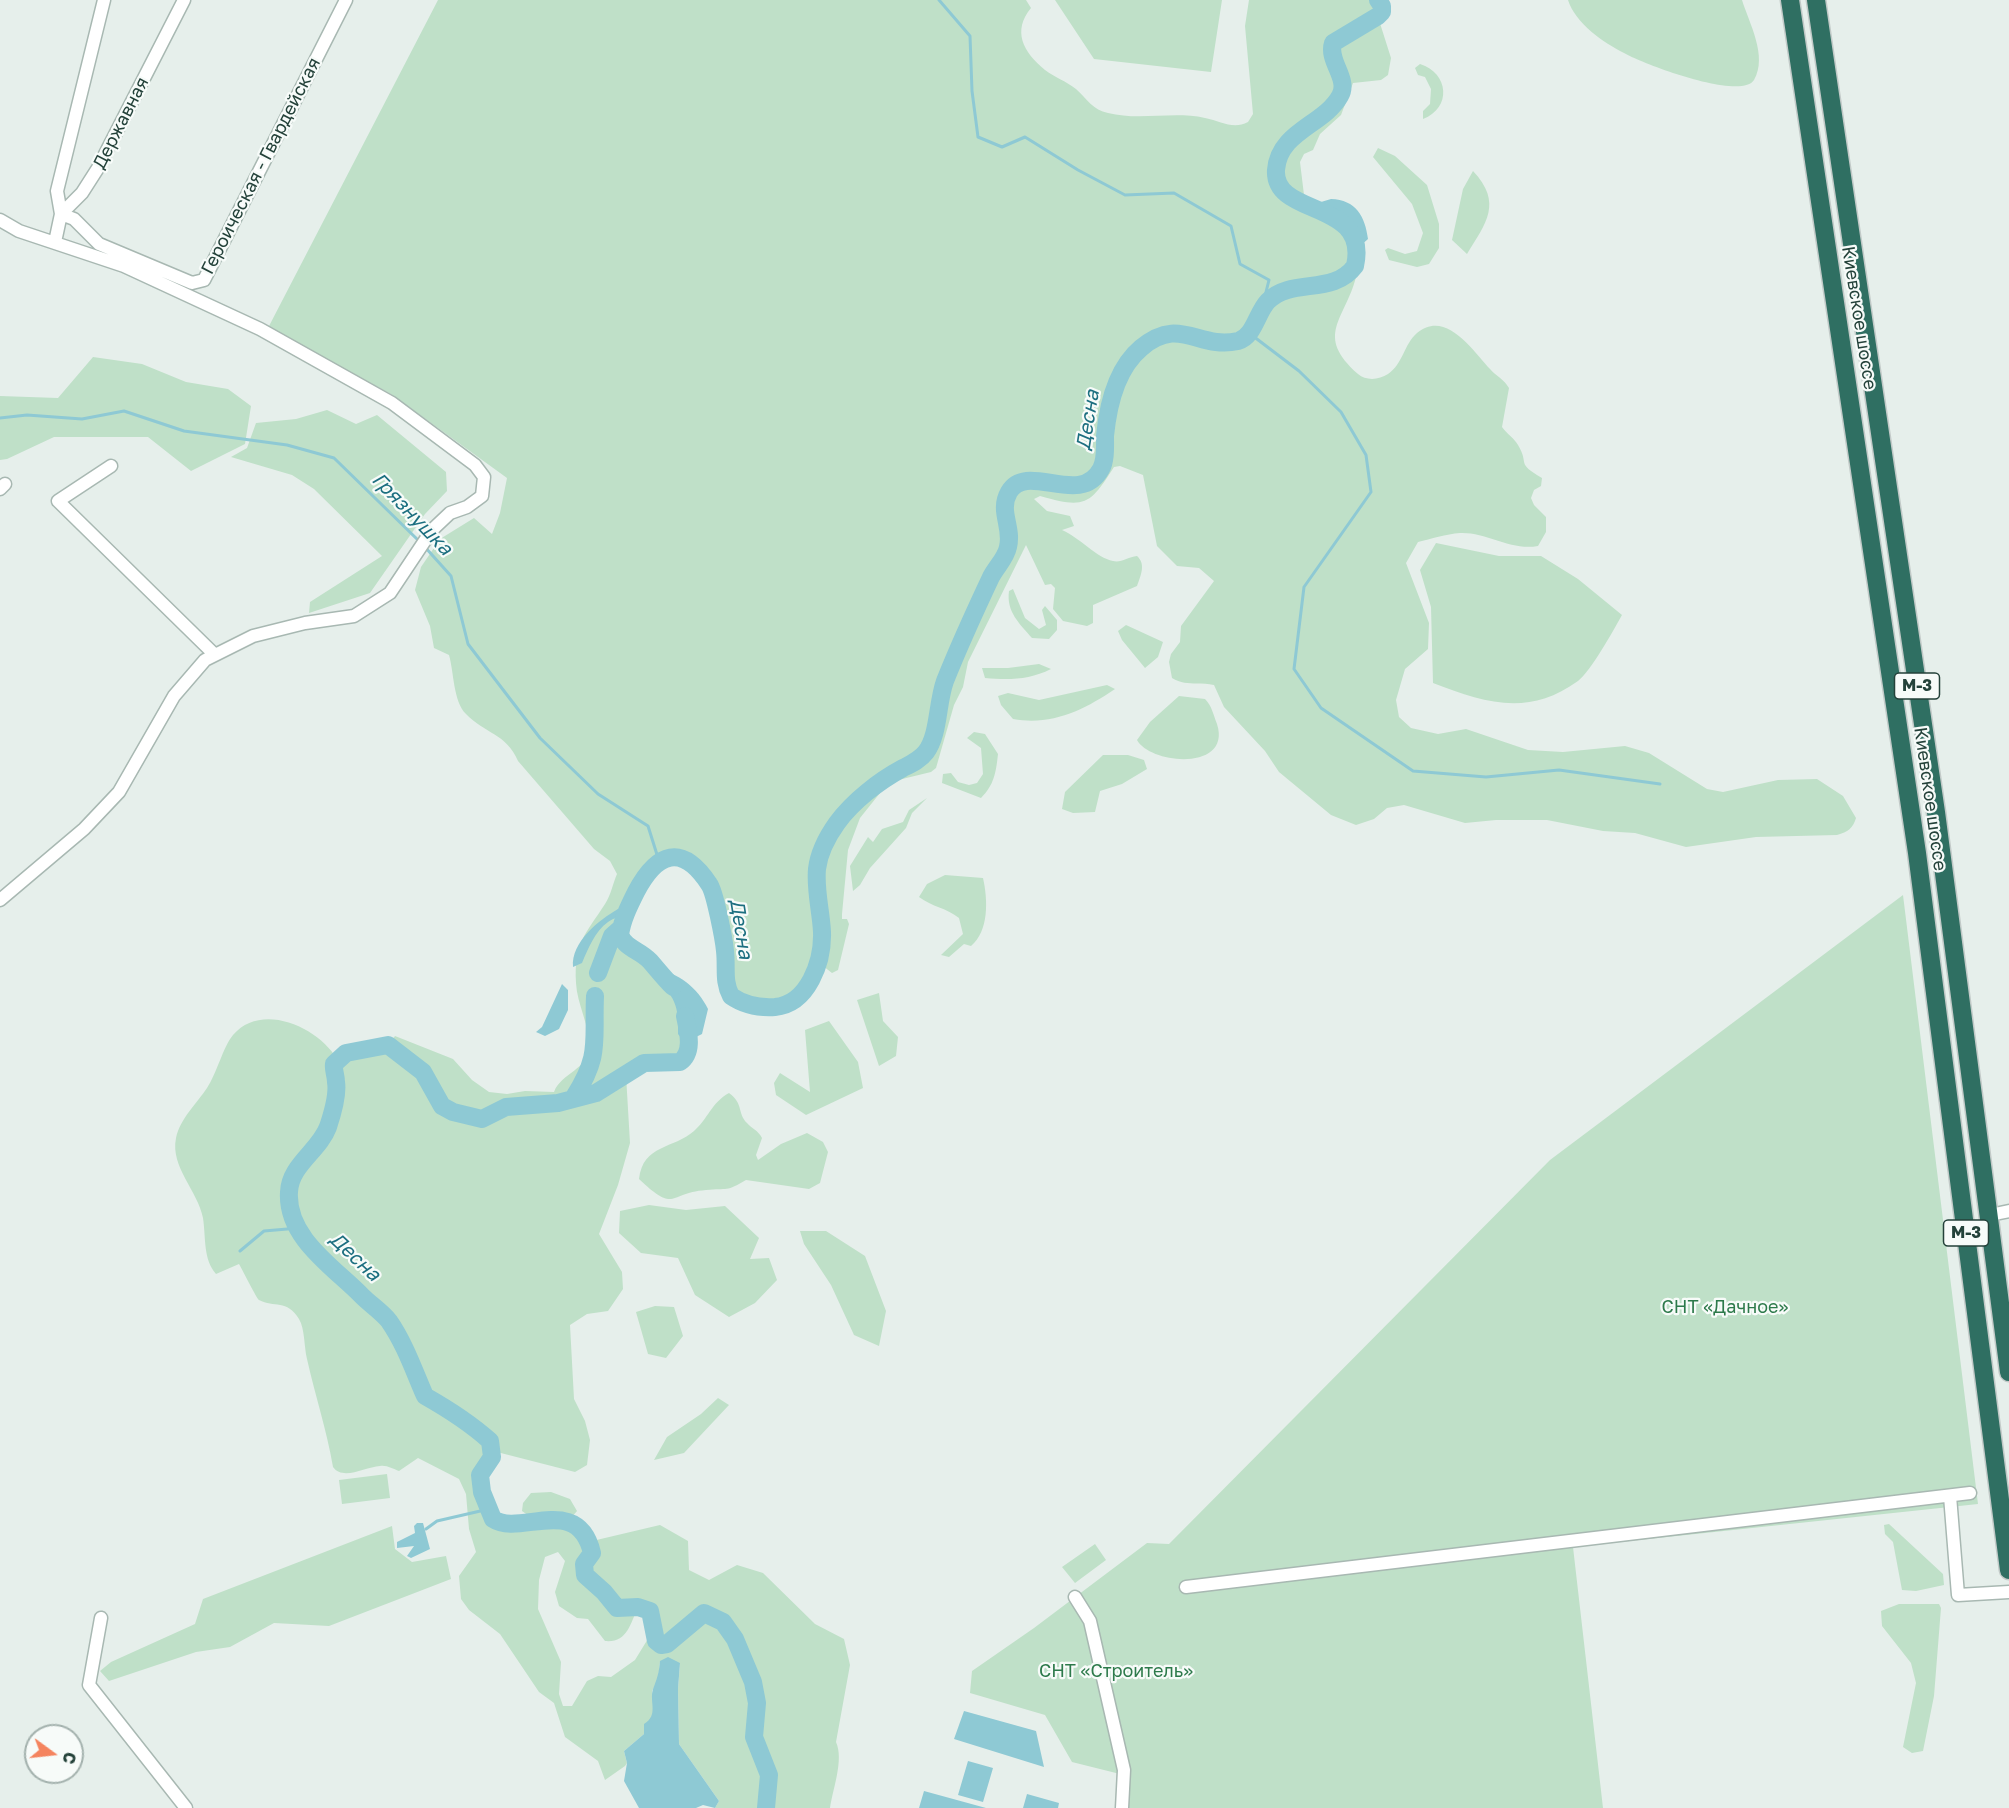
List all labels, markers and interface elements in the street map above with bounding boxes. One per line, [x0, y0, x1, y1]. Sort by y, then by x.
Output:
street label: Героическая - Гвардейская [197, 54, 325, 278]
street label: Державная [89, 74, 153, 172]
street label: Киевское шоссе [1837, 245, 1881, 391]
water label: Десна [1071, 388, 1105, 452]
water label: Грязнушка [367, 468, 457, 560]
road number: М-3 [1894, 673, 1940, 699]
street label: Киевское шоссе [1909, 726, 1951, 872]
water label: Десна [724, 897, 758, 961]
road number: М-3 [1944, 1220, 1988, 1246]
water label: Десна [325, 1228, 385, 1286]
park label: СНТ «Дачное» [1662, 1296, 1788, 1318]
park label: СНТ «Строитель» [1039, 1660, 1193, 1682]
north arrow [24, 1724, 84, 1784]
text: С [58, 1750, 81, 1766]

